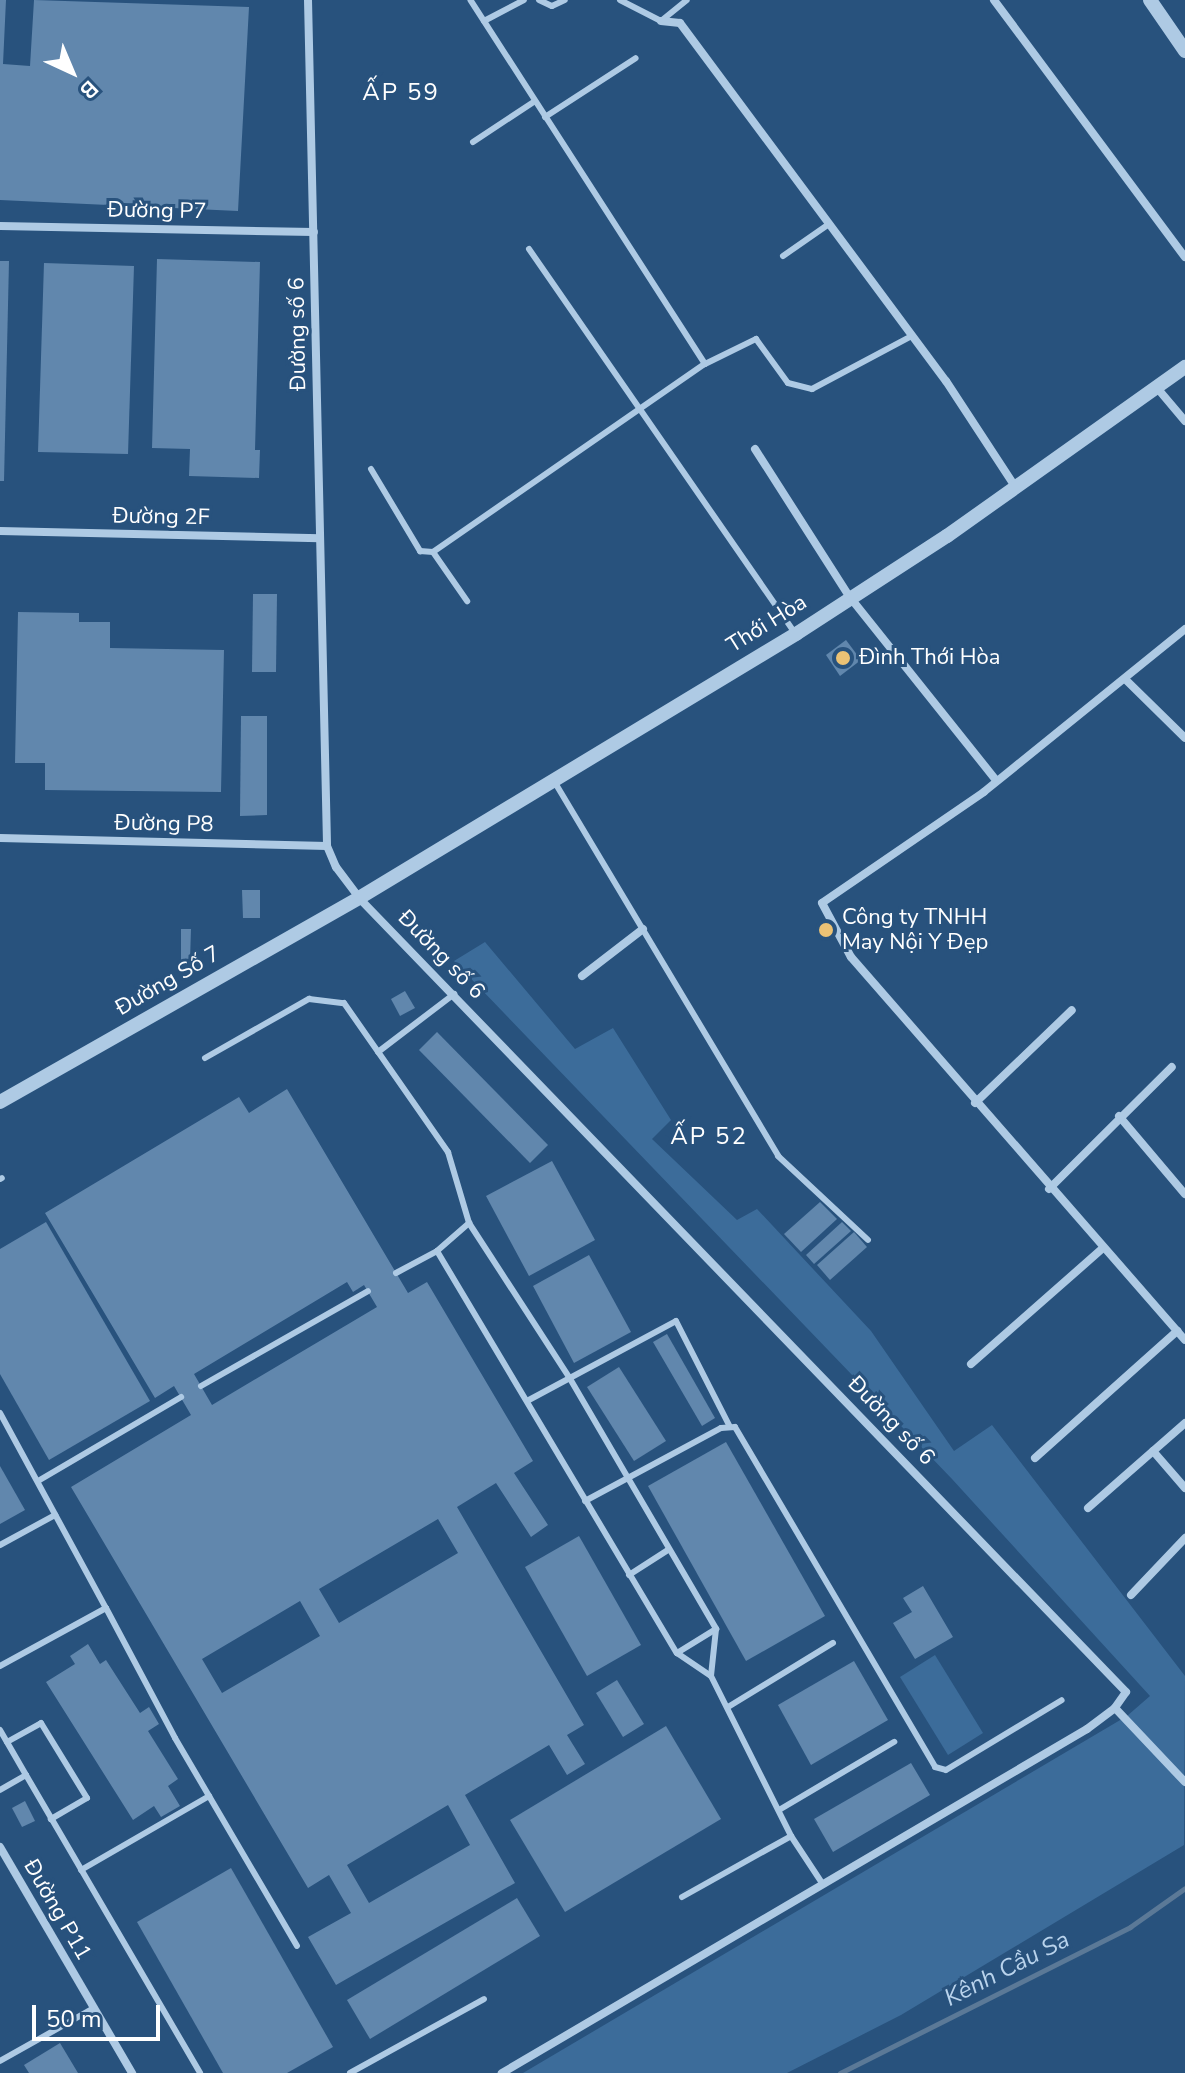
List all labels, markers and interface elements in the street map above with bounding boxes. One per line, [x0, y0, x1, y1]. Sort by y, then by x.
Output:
north arrow [32, 32, 112, 112]
text: B [73, 73, 105, 105]
district label: ẤP 59 [362, 79, 440, 107]
street label: Đường P7 [107, 197, 207, 225]
street label: Đường số 6 [284, 277, 312, 391]
street label: Đường 2F [112, 503, 210, 531]
street label: Thới Hòa [722, 589, 812, 659]
place label: Đình Thới Hòa [859, 645, 1000, 671]
marker: Đình Thới Hòa [834, 649, 852, 667]
street label: Đường P8 [114, 810, 214, 838]
place label: Công ty TNHH May Nội Y Đẹp [842, 904, 988, 956]
street label: Đường số 6 [392, 905, 490, 1005]
marker: Công ty TNHH May Nội Y Đẹp [817, 921, 835, 939]
street label: Đường Số 7 [111, 940, 225, 1022]
district label: ẤP 52 [670, 1123, 748, 1151]
street label: Đường số 6 [842, 1371, 940, 1471]
street label: Đường P11 [18, 1855, 96, 1965]
water label: Kênh Cầu Sa [940, 1925, 1074, 2013]
scale bar [36, 1989, 164, 2039]
text: 50 m [46, 2003, 102, 2035]

